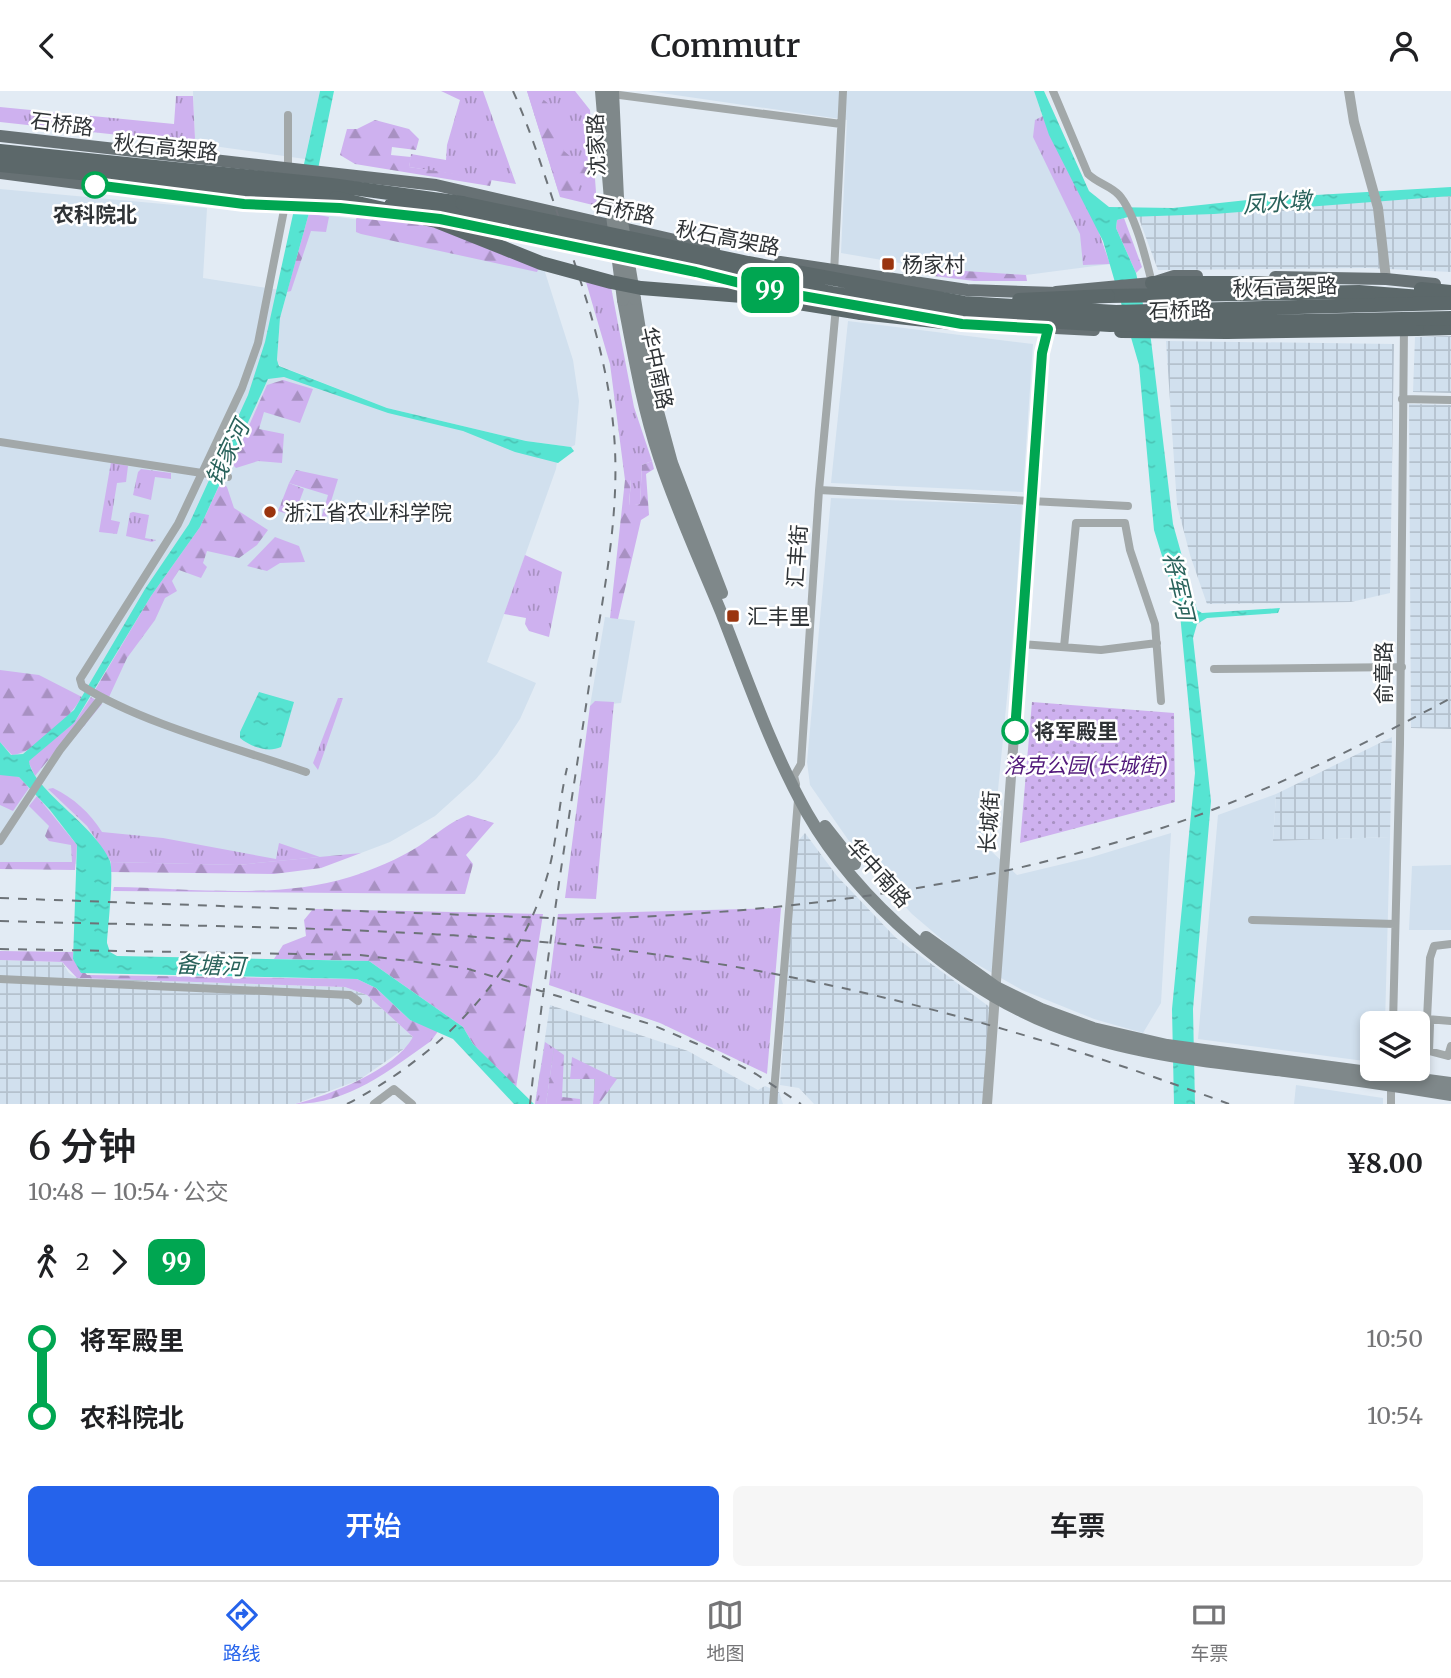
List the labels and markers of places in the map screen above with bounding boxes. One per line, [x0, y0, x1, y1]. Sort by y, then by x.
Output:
marker: 农科院北 [82, 172, 108, 198]
place label: 农科院北 [53, 201, 137, 228]
place label: 杨家村 [902, 251, 965, 278]
marker: 杨家村 [880, 256, 896, 272]
place label: 浙江省农业科学院 [284, 499, 452, 526]
marker: 浙江省农业科学院 [262, 504, 278, 520]
place label: 汇丰里 [747, 603, 810, 630]
marker: 汇丰里 [725, 608, 741, 624]
marker: 将军殿里 [1002, 718, 1028, 744]
place label: 将军殿里 [1034, 718, 1118, 745]

